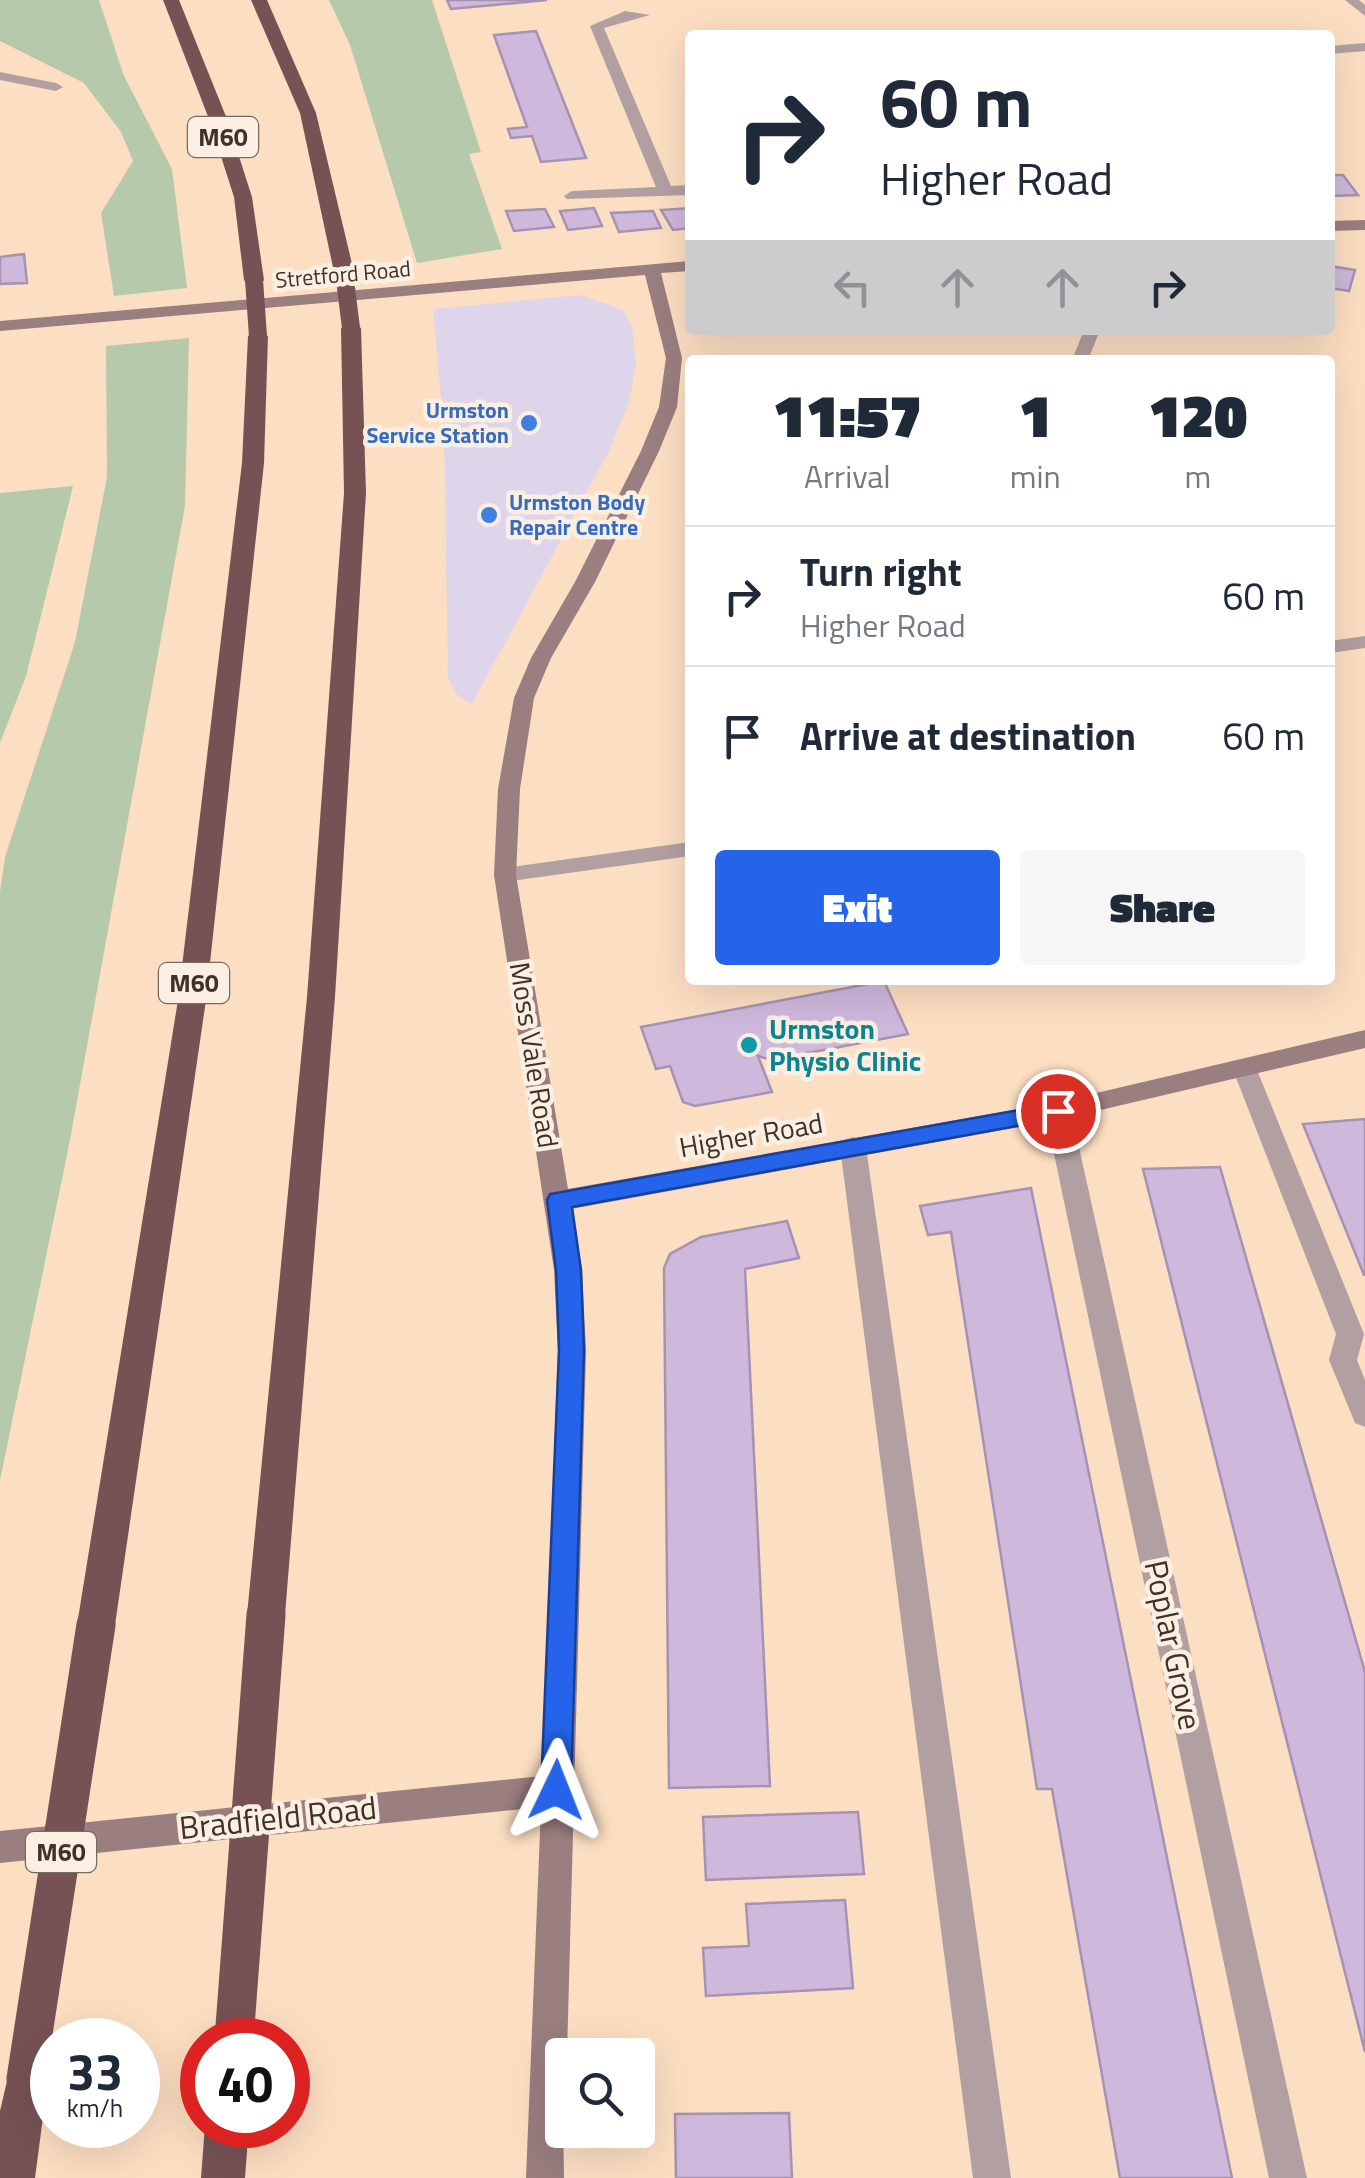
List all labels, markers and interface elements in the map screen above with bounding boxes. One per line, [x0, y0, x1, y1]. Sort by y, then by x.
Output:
text: 60 m [880, 48, 1033, 154]
icon: right [715, 70, 845, 200]
road number: M60 [188, 117, 258, 157]
text: Higher Road [880, 144, 1113, 212]
street label: Stretford Road [274, 251, 412, 297]
icon: left [825, 260, 880, 315]
icon: ahead [930, 260, 985, 315]
icon: ahead [1035, 260, 1090, 315]
icon: right [1140, 260, 1195, 315]
text: 11:57 [773, 369, 922, 460]
text: 1 [1019, 369, 1052, 460]
text: 120 [1148, 369, 1247, 460]
place label: Urmston Service Station [367, 393, 509, 452]
marker: Urmston Service Station [518, 412, 540, 434]
text: Arrival [804, 452, 891, 500]
text: min [1010, 452, 1061, 500]
text: m [1184, 452, 1211, 500]
place label: Urmston Body Repair Centre [509, 485, 645, 544]
marker: Urmston Body Repair Centre [478, 504, 500, 526]
text: Turn right [800, 543, 962, 601]
text: 60 m [1222, 567, 1305, 625]
icon: right [715, 569, 770, 624]
text: Higher Road [800, 601, 966, 649]
text: Arrive at destination [800, 707, 1136, 765]
text: 60 m [1222, 707, 1305, 765]
icon: arrive [715, 709, 770, 764]
button: Exit [715, 850, 1000, 965]
button: Share [1020, 850, 1305, 965]
street label: Moss Vale Road [499, 959, 570, 1151]
road number: M60 [159, 963, 229, 1003]
place label: Urmston Physio Clinic [769, 1007, 921, 1082]
marker: Urmston Physio Clinic [738, 1034, 760, 1056]
pin [1016, 1069, 1101, 1154]
icon: arrive [1031, 1084, 1086, 1139]
street label: Higher Road [676, 1101, 826, 1168]
street label: Poplar Grove [1133, 1555, 1215, 1734]
position arrow [504, 1738, 608, 1842]
street label: Bradfield Road [177, 1783, 379, 1851]
road number: M60 [26, 1832, 96, 1872]
speed limit sign: 40 [180, 2018, 310, 2148]
text: 33 [67, 2033, 123, 2109]
map controls [545, 2038, 655, 2148]
button: search [545, 2038, 655, 2148]
text: km/h [67, 2089, 123, 2127]

